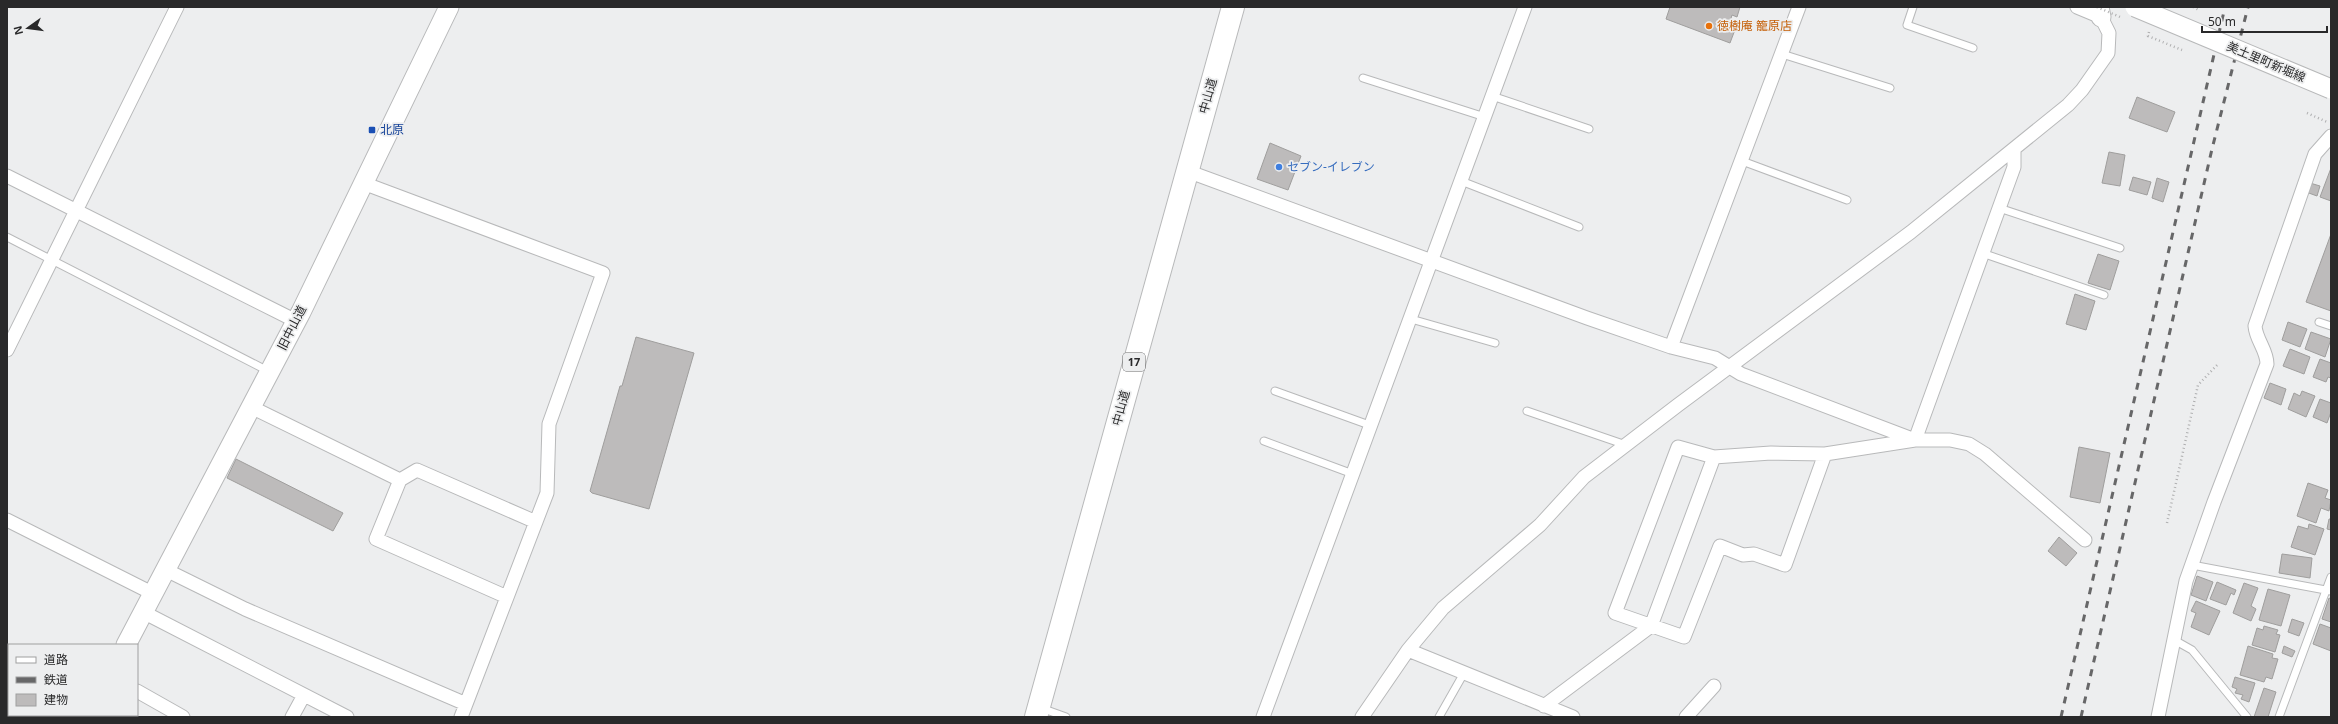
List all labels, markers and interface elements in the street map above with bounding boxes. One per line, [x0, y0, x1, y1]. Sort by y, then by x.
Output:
north arrow [8, 8, 48, 48]
scale bar [2202, 8, 2327, 34]
text: 50 m [2208, 13, 2236, 30]
place label: 徳樹庵 籠原店 [1717, 17, 1792, 34]
marker: 徳樹庵 籠原店 [1704, 21, 1714, 31]
text: N [9, 24, 26, 37]
street label: 美土里町新堀線 [2224, 37, 2308, 86]
street label: 中山道 [1194, 76, 1221, 116]
place label: 北原 [380, 121, 404, 138]
marker: 北原 [367, 125, 377, 135]
place label: セブン-イレブン [1287, 158, 1375, 175]
marker: セブン-イレブン [1274, 162, 1284, 172]
street label: 旧中山道 [273, 303, 310, 353]
road number: 17 [1123, 353, 1145, 371]
street label: 中山道 [1108, 388, 1133, 427]
legend [8, 644, 138, 716]
text: 道路 [44, 651, 68, 668]
text: 鉄道 [44, 671, 68, 688]
text: 建物 [44, 691, 68, 708]

